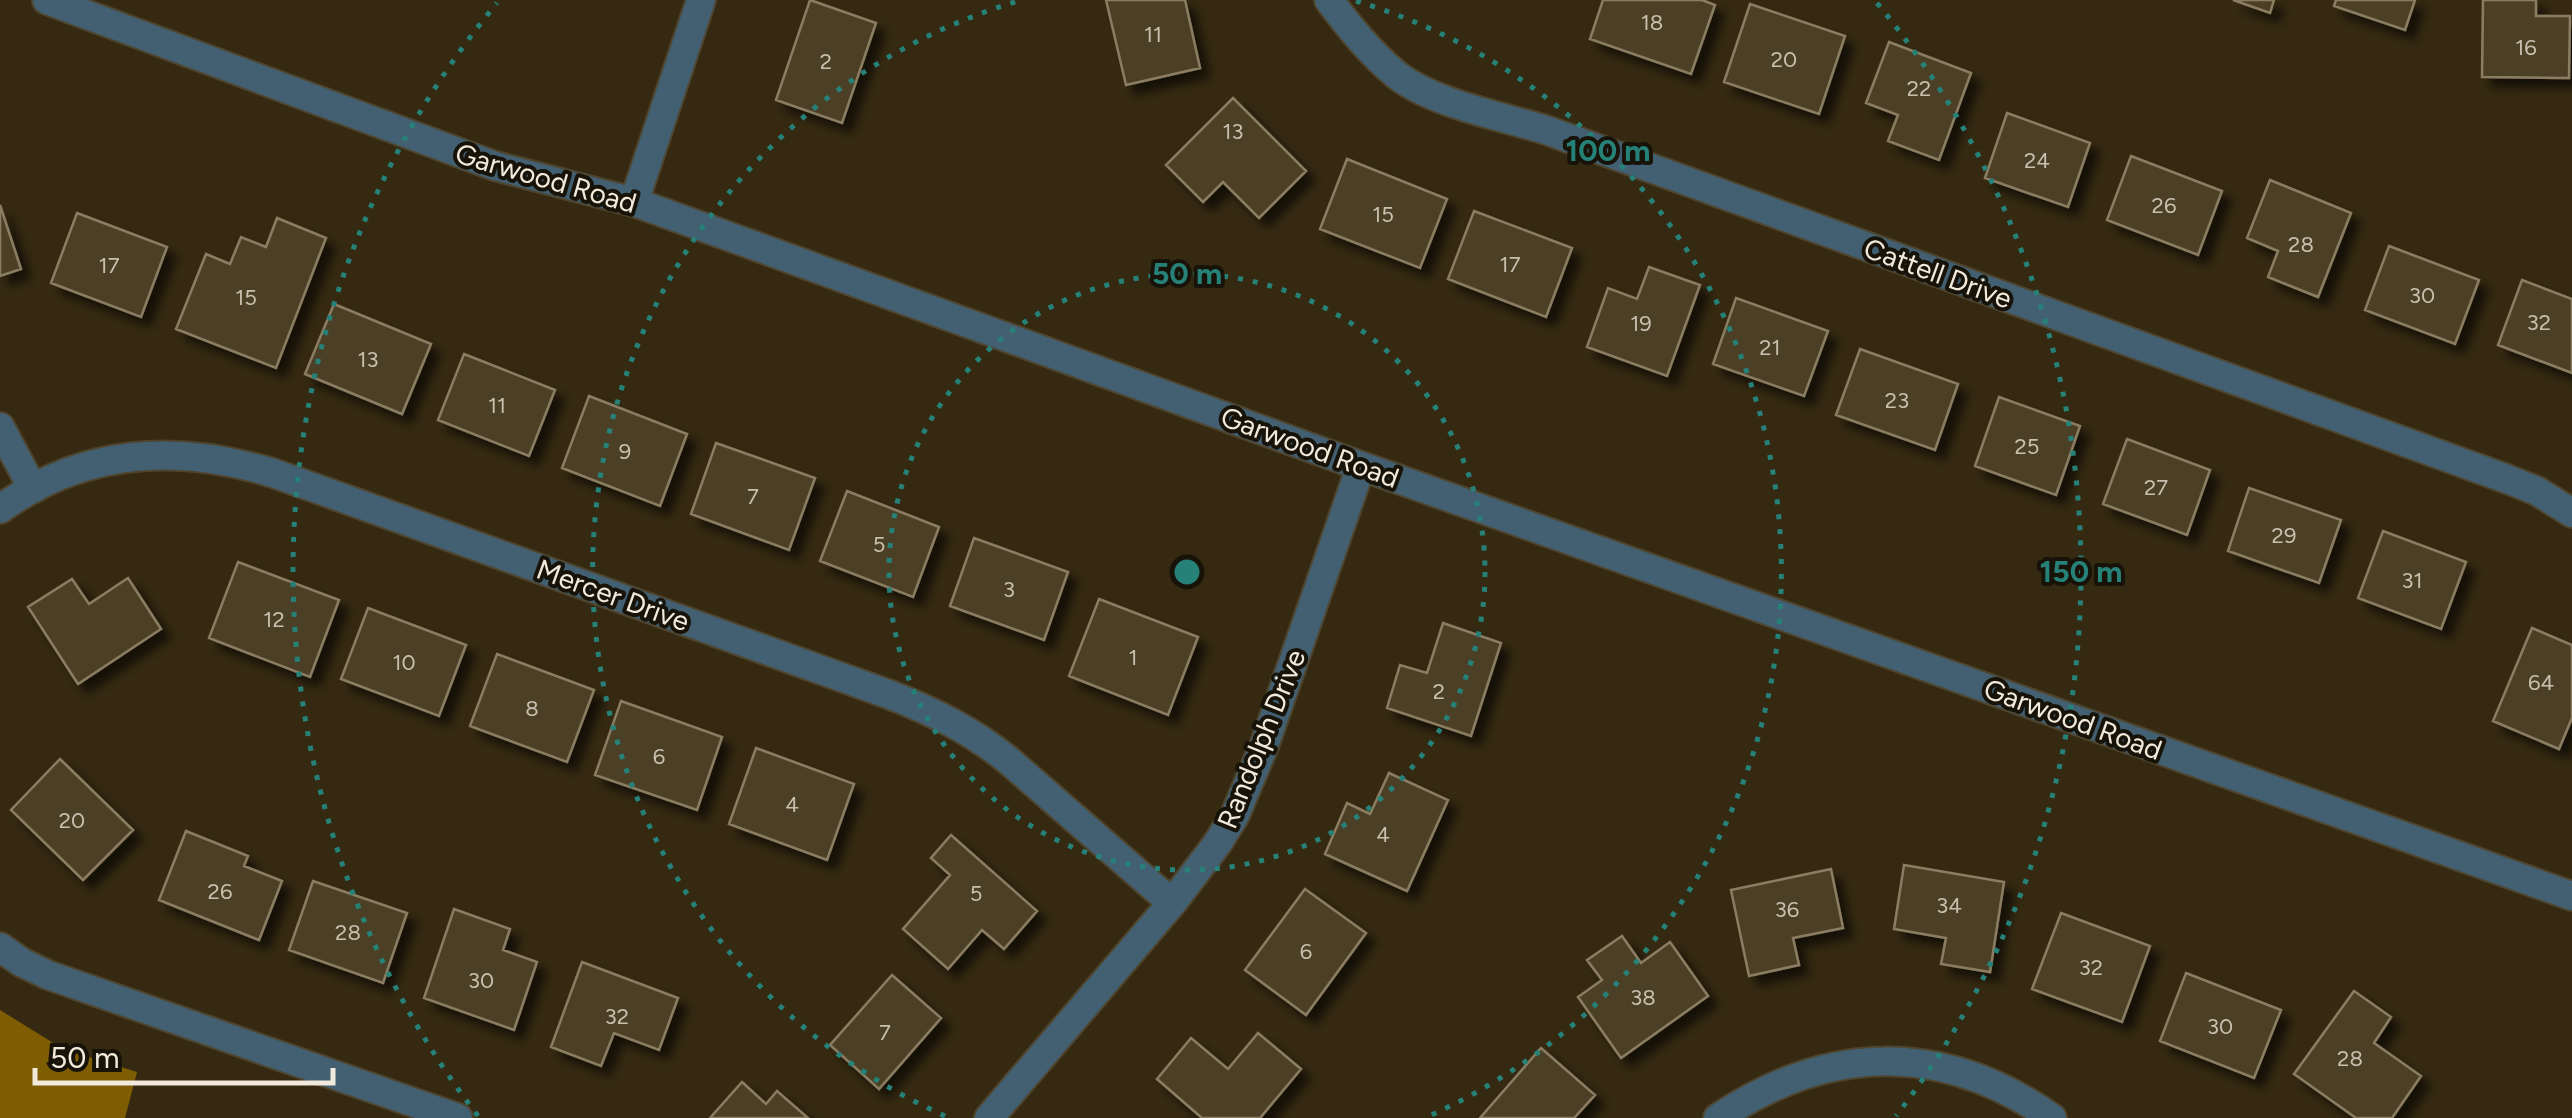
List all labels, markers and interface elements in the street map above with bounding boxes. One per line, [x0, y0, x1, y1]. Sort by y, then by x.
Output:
house number: 18 [1641, 9, 1663, 36]
house number: 11 [1144, 21, 1162, 48]
house number: 16 [2515, 34, 2537, 61]
house number: 20 [1771, 46, 1797, 73]
house number: 2 [820, 48, 832, 75]
house number: 22 [1907, 75, 1931, 102]
house number: 13 [1222, 118, 1244, 145]
text: 100 m [1566, 132, 1650, 169]
street label: Garwood Road [451, 136, 641, 220]
house number: 24 [2024, 147, 2050, 174]
house number: 26 [2152, 192, 2176, 219]
house number: 15 [1372, 201, 1394, 228]
street label: Cattell Drive [1859, 231, 2017, 315]
house number: 28 [2288, 231, 2314, 258]
house number: 17 [1500, 251, 1521, 278]
house number: 17 [99, 252, 120, 279]
text: 50 m [1152, 255, 1222, 292]
house number: 30 [2409, 282, 2435, 309]
house number: 15 [235, 284, 257, 311]
house number: 32 [2527, 309, 2551, 336]
house number: 19 [1630, 310, 1652, 337]
house number: 21 [1759, 334, 1781, 361]
house number: 13 [357, 346, 379, 373]
house number: 23 [1885, 387, 1909, 414]
house number: 11 [488, 392, 506, 419]
street label: Garwood Road [1216, 399, 1404, 495]
house number: 25 [2015, 433, 2039, 460]
house number: 9 [619, 438, 631, 465]
house number: 27 [2144, 474, 2168, 501]
house number: 7 [747, 483, 759, 510]
house number: 29 [2272, 522, 2296, 549]
house number: 5 [873, 531, 885, 558]
street label: Mercer Drive [532, 552, 694, 638]
text: 150 m [2040, 553, 2122, 590]
centre of rings [1169, 554, 1205, 590]
house number: 31 [2401, 567, 2423, 594]
house number: 3 [1003, 576, 1015, 603]
house number: 12 [263, 606, 285, 633]
house number: 1 [1128, 644, 1138, 671]
street label: Randolph Drive [1210, 645, 1312, 833]
house number: 10 [392, 649, 416, 676]
house number: 64 [2528, 669, 2554, 696]
street label: Garwood Road [1979, 671, 2167, 767]
house number: 2 [1433, 678, 1445, 705]
house number: 8 [525, 695, 539, 722]
house number: 6 [653, 743, 665, 770]
house number: 4 [785, 791, 799, 818]
house number: 20 [59, 807, 85, 834]
house number: 4 [1376, 821, 1390, 848]
house number: 26 [208, 878, 232, 905]
house number: 5 [970, 880, 982, 907]
house number: 34 [1936, 892, 1962, 919]
house number: 36 [1775, 896, 1799, 923]
house number: 28 [335, 919, 361, 946]
house number: 6 [1300, 938, 1312, 965]
house number: 32 [2079, 954, 2103, 981]
house number: 30 [468, 967, 494, 994]
house number: 38 [1630, 984, 1656, 1011]
house number: 32 [605, 1003, 629, 1030]
house number: 30 [2207, 1013, 2233, 1040]
house number: 7 [879, 1019, 891, 1046]
scale bar [35, 1023, 332, 1085]
text: 50 m [50, 1039, 119, 1076]
house number: 28 [2337, 1045, 2363, 1072]

